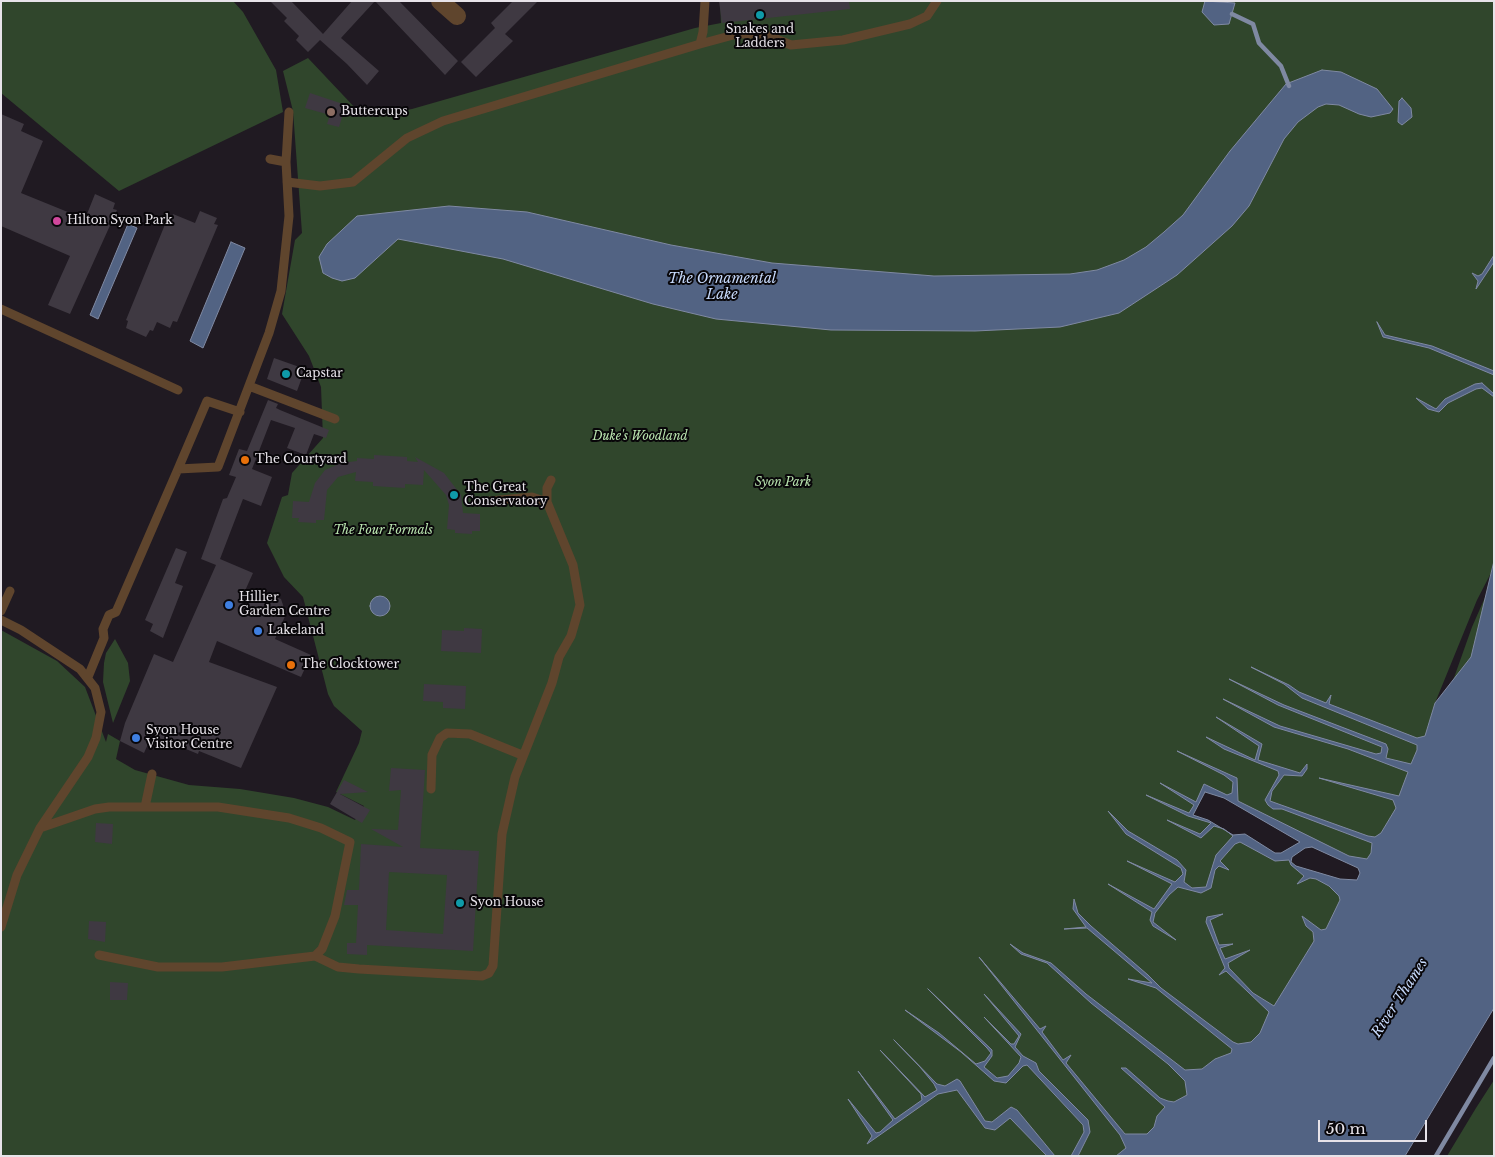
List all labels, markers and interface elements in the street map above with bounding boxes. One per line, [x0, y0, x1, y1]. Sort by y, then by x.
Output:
marker: Snakes and Ladders [754, 9, 766, 21]
place label: Snakes and Ladders [726, 23, 794, 51]
place label: Buttercups [341, 105, 408, 119]
marker: Buttercups [325, 106, 337, 118]
place label: Hilton Syon Park [67, 214, 173, 228]
marker: Hilton Syon Park [51, 215, 63, 227]
water label: The Ornamental Lake [668, 271, 776, 304]
place label: Capstar [296, 367, 343, 381]
marker: Capstar [280, 368, 292, 380]
park label: Duke's Woodland [592, 430, 688, 444]
place label: The Courtyard [255, 453, 347, 467]
marker: The Courtyard [239, 454, 251, 466]
park label: Syon Park [755, 476, 811, 490]
place label: The Great Conservatory [464, 481, 547, 509]
marker: The Great Conservatory [448, 489, 460, 501]
park label: The Four Formals [333, 524, 433, 538]
place label: Hillier Garden Centre [239, 591, 330, 619]
marker: Hillier Garden Centre [223, 599, 235, 611]
place label: Lakeland [268, 624, 324, 638]
marker: Lakeland [252, 625, 264, 637]
place label: The Clocktower [301, 658, 399, 672]
marker: The Clocktower [285, 659, 297, 671]
place label: Syon House Visitor Centre [146, 724, 232, 752]
marker: Syon House Visitor Centre [130, 732, 142, 744]
place label: Syon House [470, 896, 543, 910]
marker: Syon House [454, 897, 466, 909]
water label: River Thames [1368, 955, 1432, 1041]
scale bar [1320, 1110, 1429, 1142]
text: 50 m [1326, 1119, 1366, 1138]

